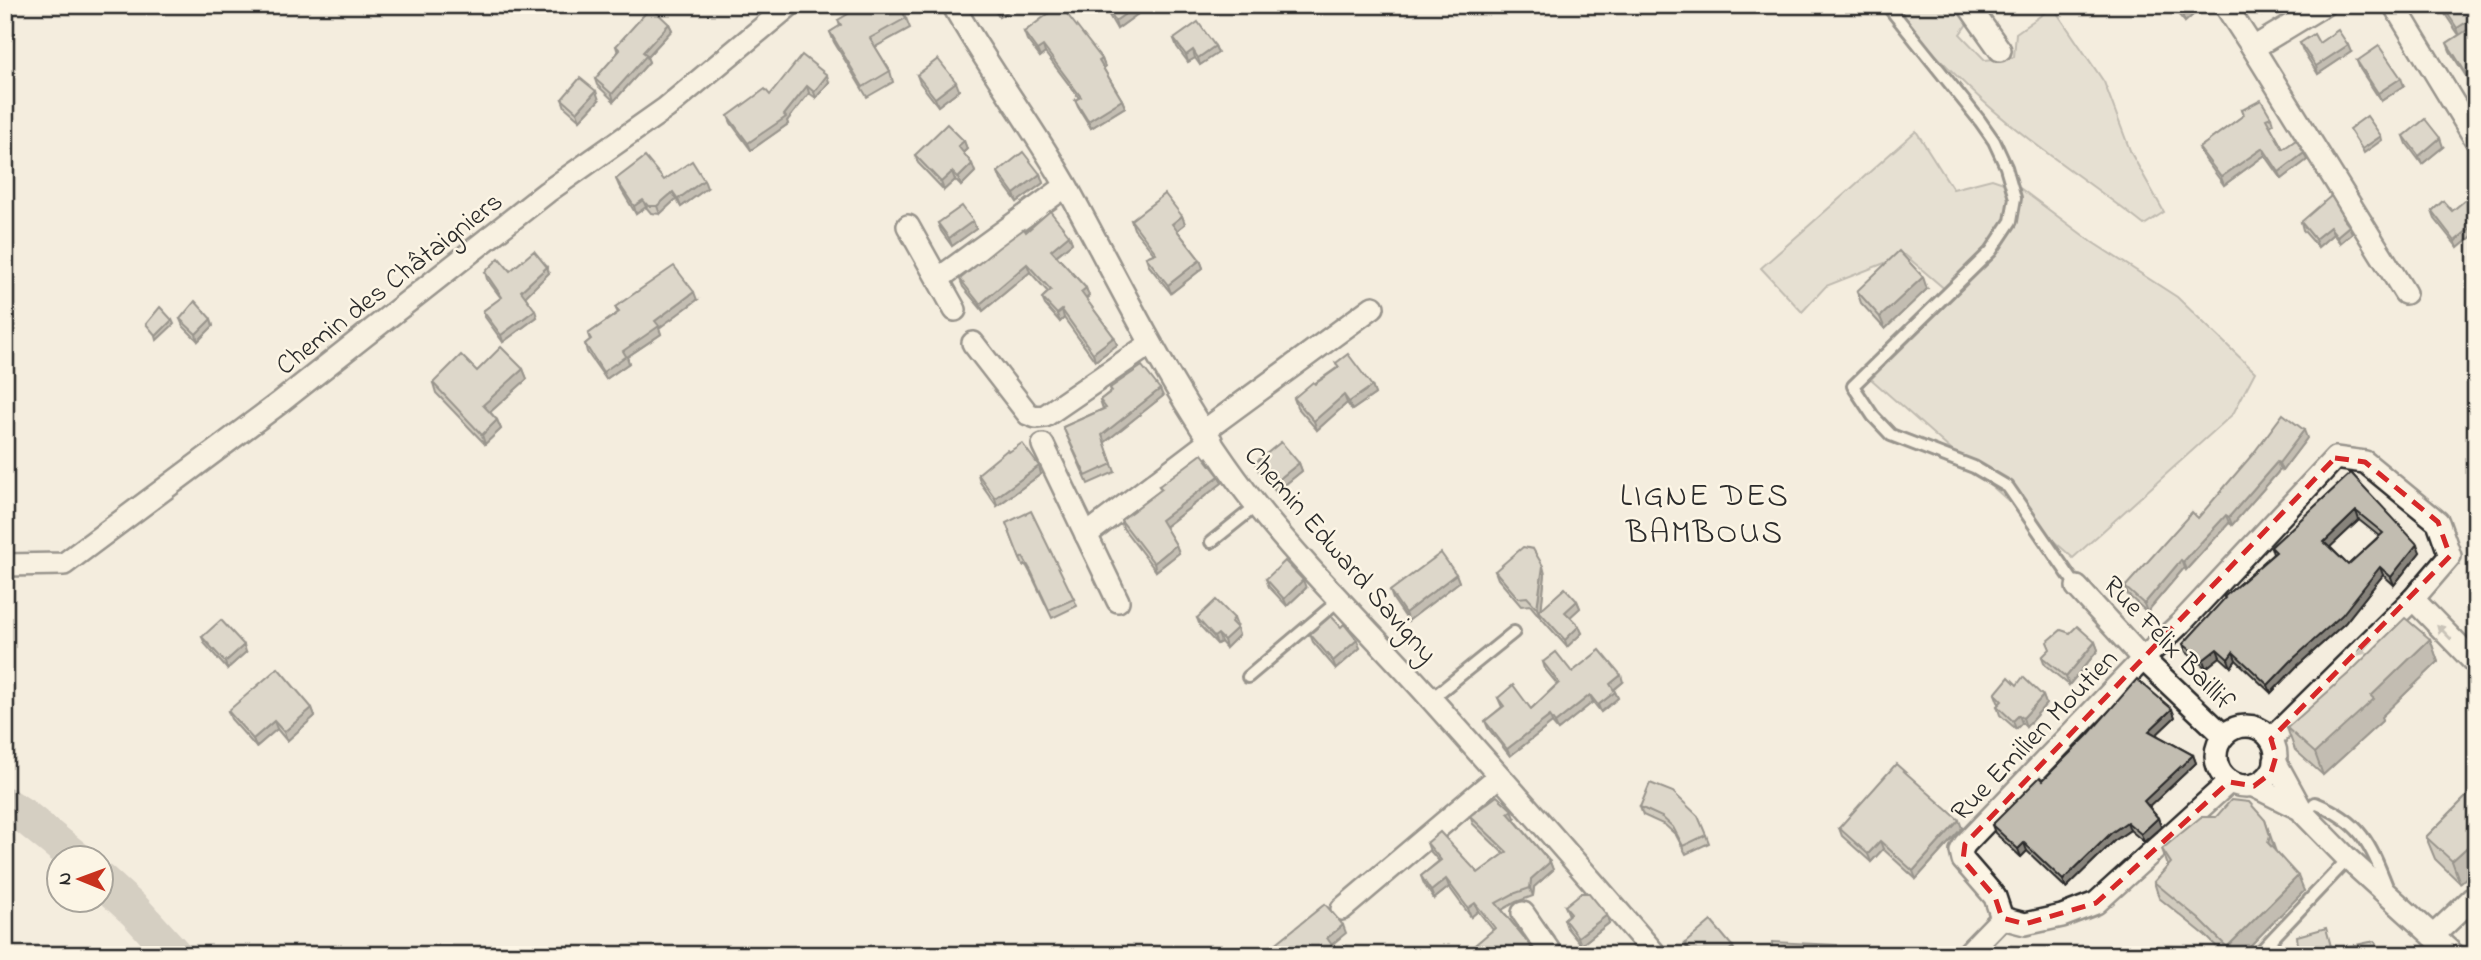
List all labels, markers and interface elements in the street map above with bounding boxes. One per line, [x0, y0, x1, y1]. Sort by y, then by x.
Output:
street label: Chemin des Châtaigniers [268, 183, 513, 387]
street label: Chemin Edward Savigny [1233, 437, 1446, 673]
district label: LIGNE DES BAMBOUS [1620, 474, 1790, 558]
street label: Rue Félix Baillif [2092, 567, 2243, 722]
one-way arrow [2436, 623, 2453, 640]
one-way arrow [2357, 639, 2374, 655]
street label: Rue Emilien Moutien [1942, 641, 2129, 832]
north arrow [46, 844, 116, 914]
text: N [52, 872, 79, 885]

